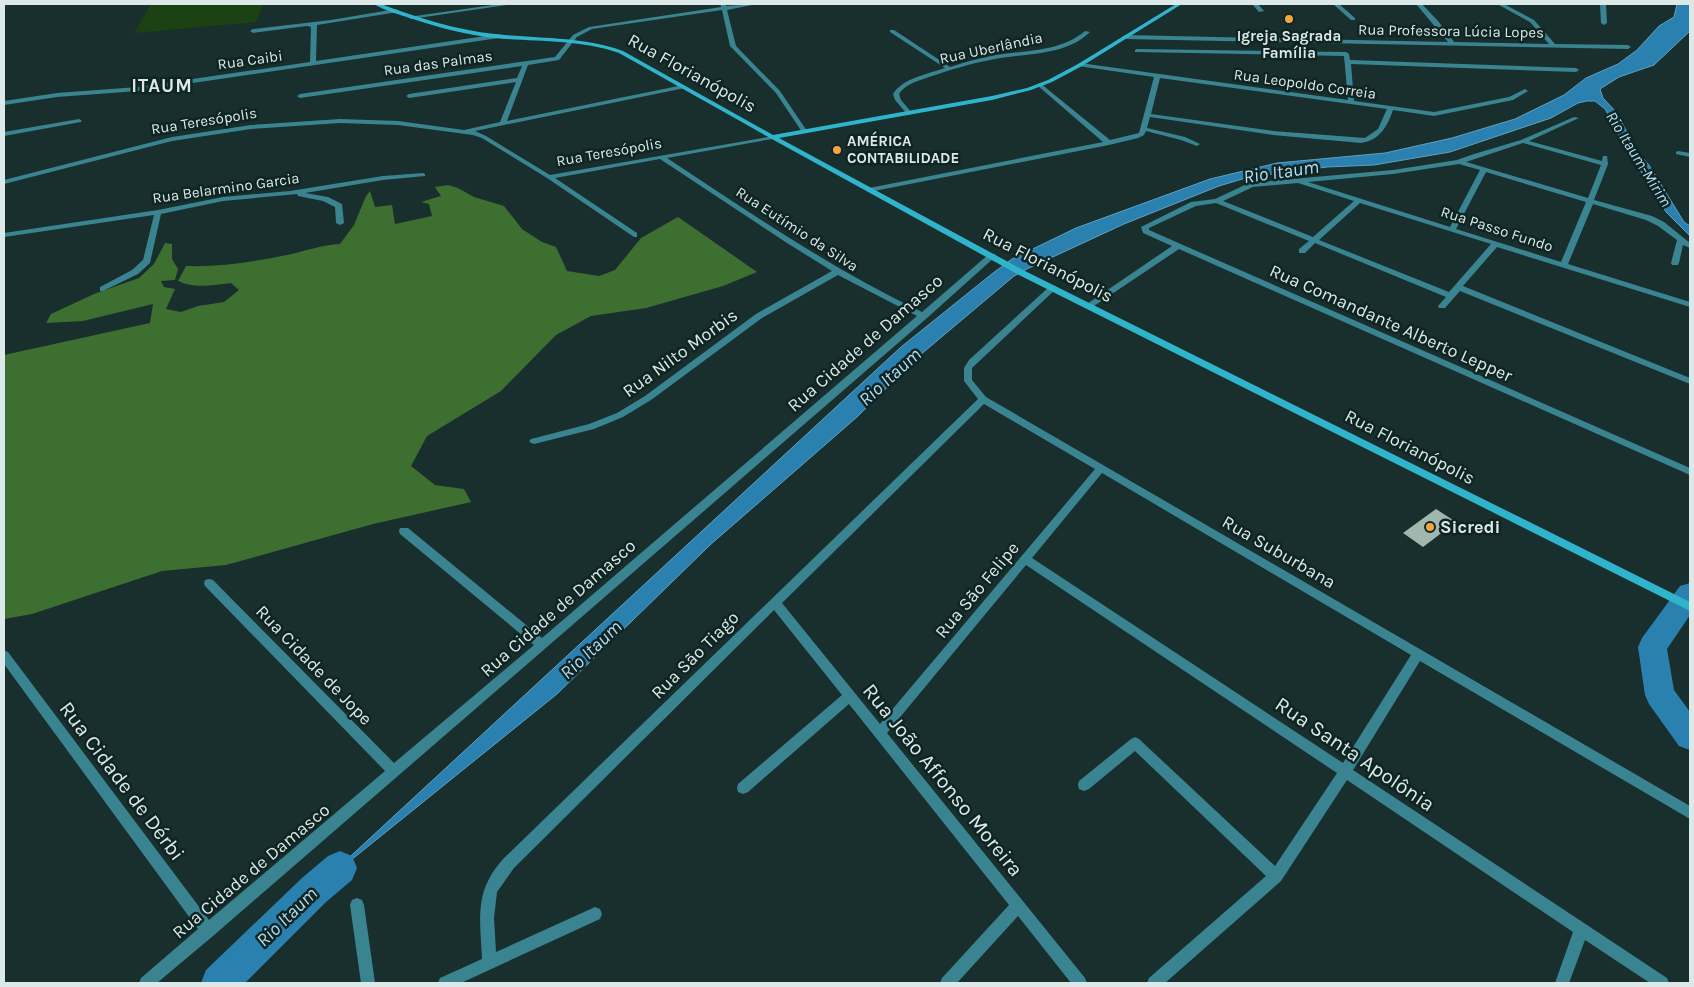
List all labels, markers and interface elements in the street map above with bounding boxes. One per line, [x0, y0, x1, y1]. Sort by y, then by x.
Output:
marker: Igreja Sagrada Família [1283, 13, 1295, 25]
street label: Rua Professora Lúcia Lopes [1358, 20, 1544, 42]
place label: Igreja Sagrada Família [1237, 27, 1341, 62]
street label: Rua Uberlândia [938, 28, 1044, 68]
street label: Rua Florianópolis [624, 29, 760, 117]
street label: Rua das Palmas [382, 46, 494, 80]
street label: Rua Caibi [216, 47, 284, 73]
street label: Rua Leopoldo Correia [1233, 65, 1377, 103]
district label: ITAUM [131, 75, 193, 97]
street label: Rua Teresópolis [150, 104, 258, 138]
water label: Rio Itaum-Mirim [1602, 108, 1676, 210]
place label: AMÉRICA CONTABILIDADE [847, 131, 959, 167]
street label: Rua Teresópolis [555, 134, 663, 170]
marker: AMÉRICA CONTABILIDADE [831, 144, 843, 156]
water label: Rio Itaum [1242, 156, 1320, 188]
street label: Rua Belarmino Garcia [151, 169, 301, 207]
street label: Rua Eutímio da Silva [732, 183, 862, 275]
street label: Rua Passo Fundo [1439, 202, 1555, 256]
street label: Rua Florianópolis [979, 223, 1117, 307]
street label: Rua Comandante Alberto Lepper [1266, 259, 1516, 387]
street label: Rua Cidade de Damasco [783, 270, 947, 416]
street label: Rua Nilto Morbis [618, 304, 742, 402]
water label: Rio Itaum [854, 343, 926, 411]
street label: Rua Florianópolis [1341, 405, 1479, 489]
street label: Rua Suburbana [1218, 511, 1340, 593]
place label: Sicredi [1440, 516, 1500, 538]
marker: Sicredi [1424, 521, 1436, 533]
street label: Rua Cidade de Damasco [476, 535, 640, 681]
street label: Rua São Felipe [930, 537, 1024, 643]
street label: Rua Cidade de Jope [251, 600, 377, 730]
street label: Rua São Tiago [646, 606, 744, 704]
water label: Rio Itaum [556, 616, 626, 684]
street label: Rua João Affonso Moreira [858, 679, 1028, 881]
street label: Rua Santa Apolônia [1271, 692, 1439, 816]
street label: Rua Cidade de Dérbi [54, 697, 190, 865]
street label: Rua Cidade de Damasco [168, 799, 334, 943]
water label: Rio Itaum [252, 883, 322, 951]

